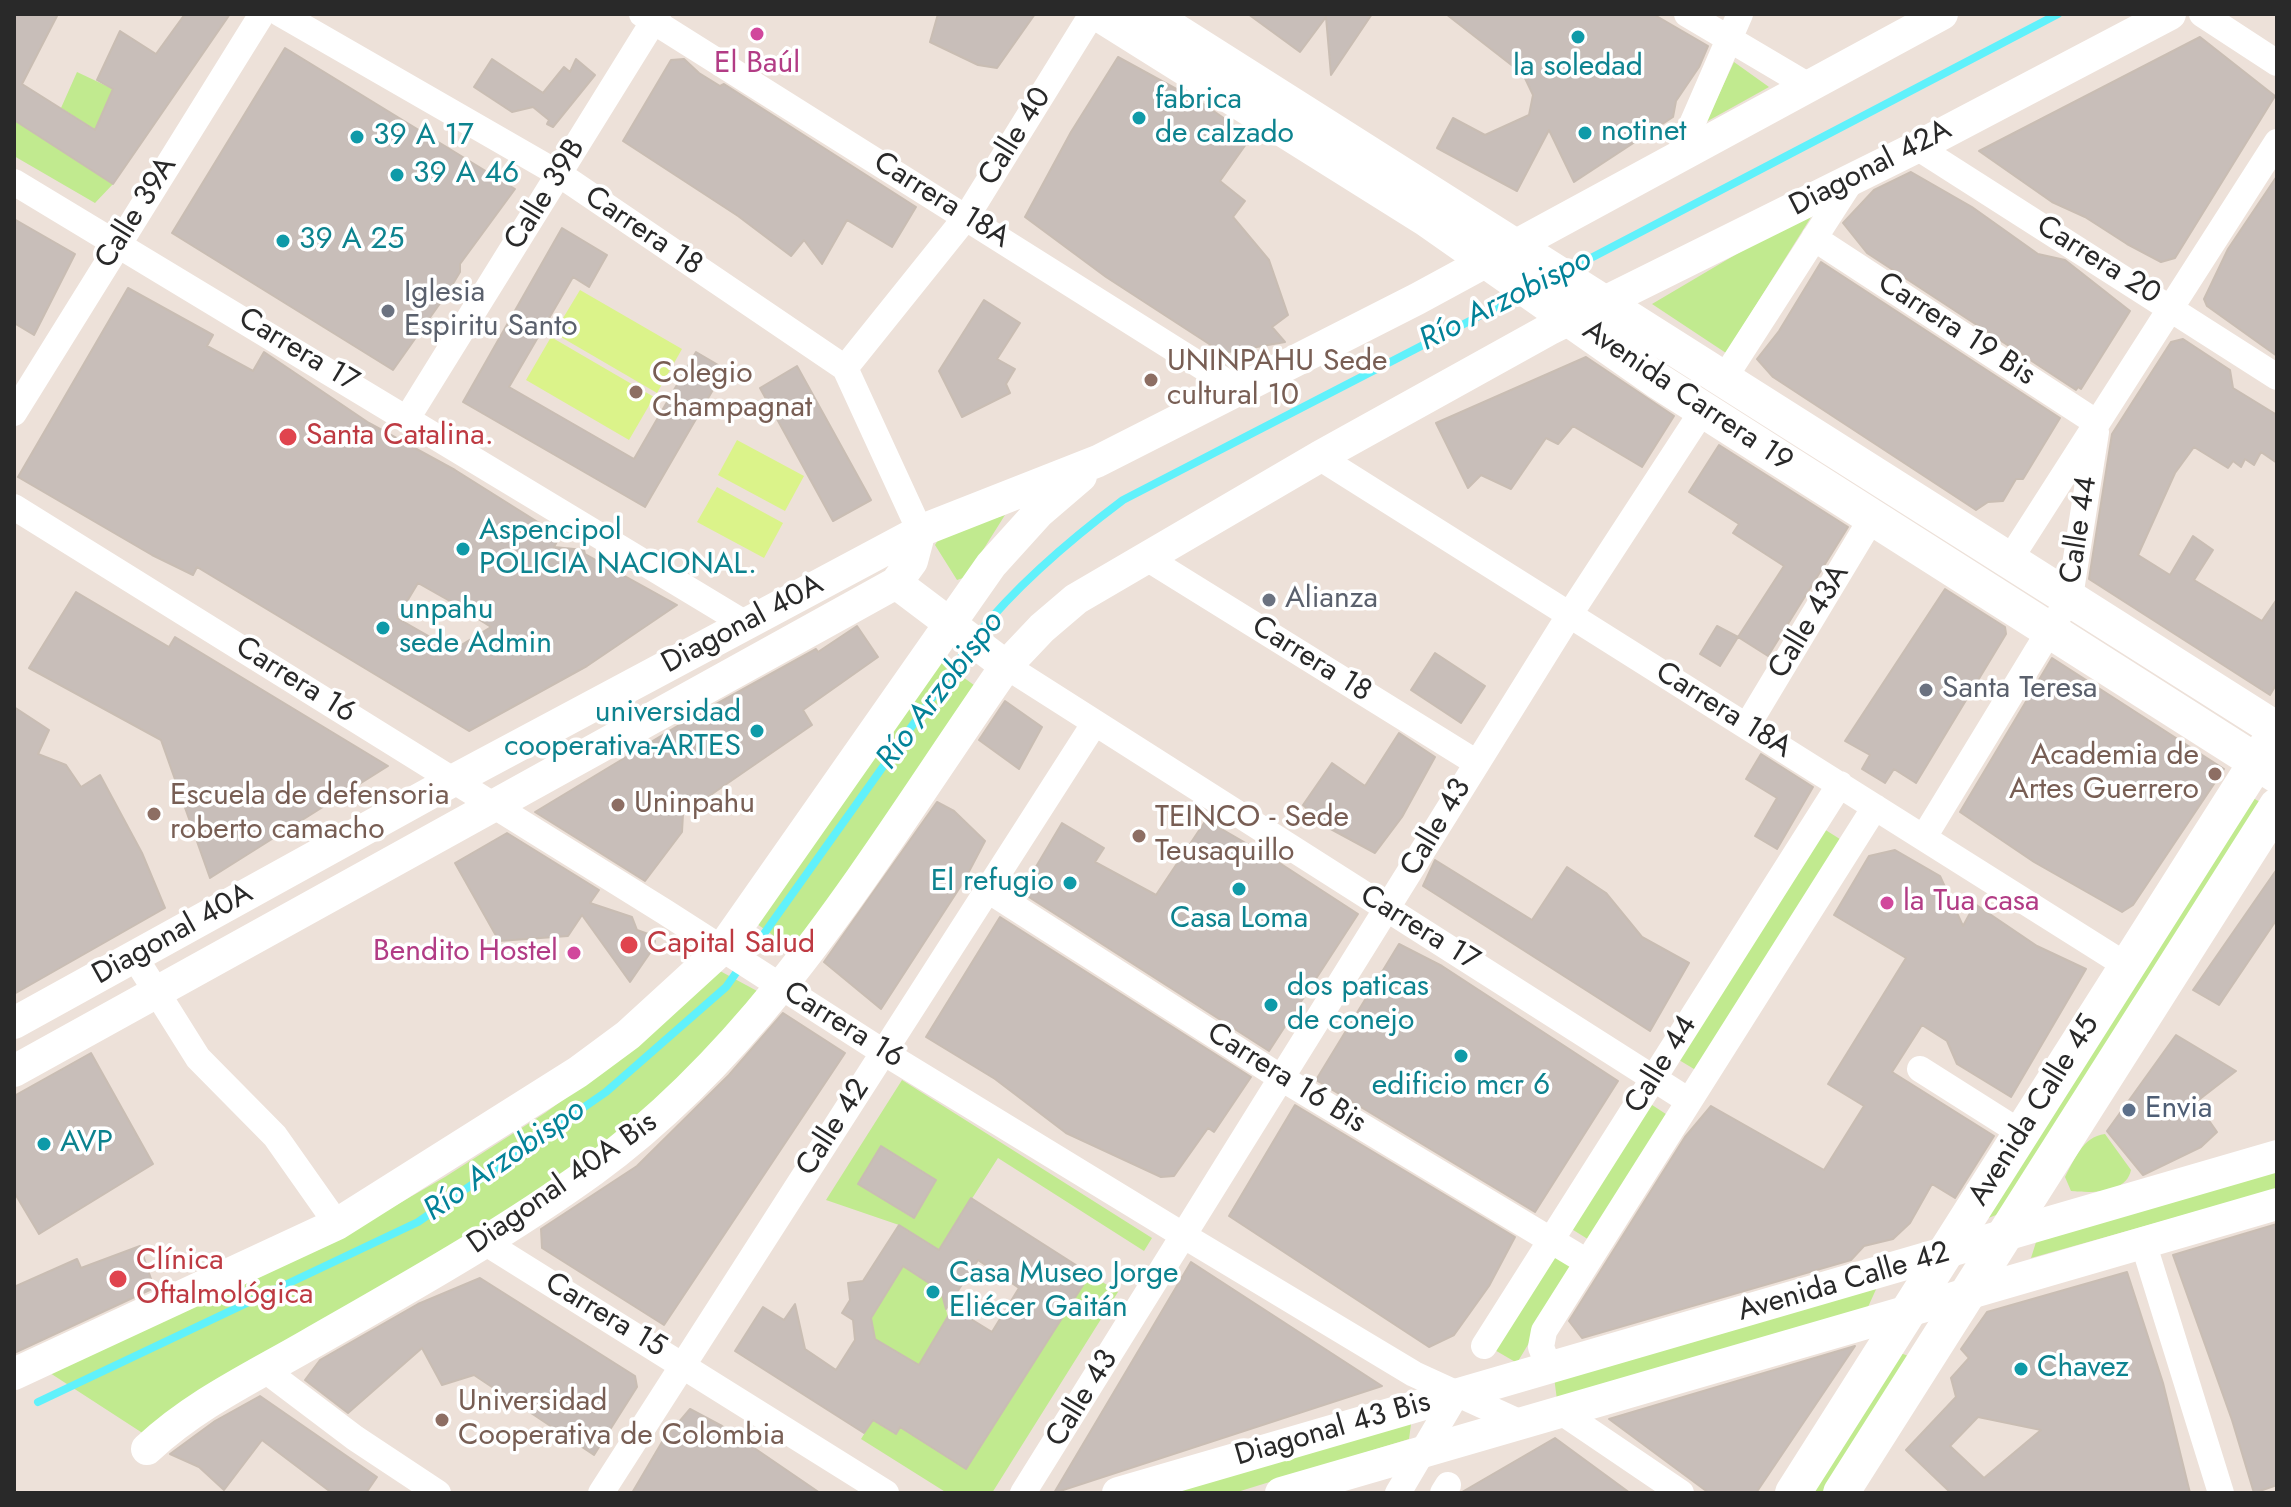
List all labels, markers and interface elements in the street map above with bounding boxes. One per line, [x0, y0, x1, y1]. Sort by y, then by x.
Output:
marker: El Baúl [748, 25, 766, 43]
marker: la soledad [1569, 28, 1587, 46]
place label: El Baúl [714, 47, 800, 83]
place label: la soledad [1513, 50, 1643, 86]
street label: Calle 40 [972, 81, 1060, 193]
place label: fabrica de calzado [1155, 83, 1294, 154]
marker: fabrica de calzado [1130, 109, 1148, 127]
street label: Diagonal 42A [1784, 113, 1958, 225]
place label: notinet [1601, 115, 1687, 151]
place label: 39 A 17 [373, 119, 474, 155]
marker: notinet [1576, 124, 1594, 142]
marker: 39 A 17 [348, 128, 366, 146]
street label: Calle 39B [498, 133, 594, 257]
street label: Carrera 18A [866, 145, 1016, 257]
street label: Calle 39A [89, 151, 185, 275]
place label: 39 A 46 [413, 157, 519, 193]
marker: 39 A 46 [388, 166, 406, 184]
street label: Carrera 18 [577, 180, 709, 284]
street label: Carrera 20 [2029, 209, 2167, 313]
place label: 39 A 25 [299, 223, 404, 259]
marker: 39 A 25 [274, 232, 292, 250]
water label: Río Arzobispo [1414, 241, 1598, 361]
street label: Carrera 19 Bis [1870, 266, 2042, 394]
place label: Iglesia Espiritu Santo [404, 276, 578, 346]
street label: Carrera 17 [232, 301, 364, 401]
marker: Iglesia Espiritu Santo [379, 302, 397, 320]
street label: Avenida Carrera 19 [1575, 313, 1799, 481]
place label: UNINPAHU Sede cultural 10 [1167, 345, 1387, 416]
place label: Colegio Champagnat [652, 357, 812, 428]
marker: UNINPAHU Sede cultural 10 [1142, 371, 1160, 389]
marker: Colegio Champagnat [627, 383, 645, 401]
place label: Santa Catalina. [306, 419, 494, 455]
marker: Santa Catalina. [277, 426, 299, 448]
street label: Calle 44 [2054, 474, 2106, 586]
place label: Aspencipol POLICIA NACIONAL. [479, 514, 757, 584]
marker: Aspencipol POLICIA NACIONAL. [454, 540, 472, 558]
street label: Calle 43A [1762, 559, 1858, 685]
street label: Diagonal 40A [656, 567, 830, 683]
place label: Alianza [1285, 582, 1378, 618]
marker: Alianza [1260, 591, 1278, 609]
place label: unpahu sede Admin [399, 593, 552, 664]
water label: Río Arzobispo [869, 604, 1013, 778]
street label: Carrera 18 [1245, 609, 1377, 711]
marker: unpahu sede Admin [374, 619, 392, 637]
street label: Carrera 16 [228, 630, 362, 732]
street label: Carrera 18A [1648, 655, 1798, 767]
place label: Santa Teresa [1942, 672, 2097, 708]
marker: Santa Teresa [1917, 681, 1935, 699]
place label: universidad cooperativa-ARTES [504, 696, 741, 766]
marker: universidad cooperativa-ARTES [748, 722, 766, 740]
place label: Academia de Artes Guerrero [2009, 739, 2199, 810]
marker: Academia de Artes Guerrero [2206, 765, 2224, 783]
street label: Calle 43 [1394, 773, 1480, 883]
place label: Escuela de defensoria roberto camacho [170, 779, 449, 850]
place label: Uninpahu [634, 787, 755, 823]
marker: Uninpahu [609, 796, 627, 814]
place label: TEINCO - Sede Teusaquillo [1155, 801, 1349, 872]
marker: Escuela de defensoria roberto camacho [145, 805, 163, 823]
marker: TEINCO - Sede Teusaquillo [1130, 827, 1148, 845]
place label: El refugio [931, 865, 1054, 901]
marker: El refugio [1061, 874, 1079, 892]
street label: Diagonal 40A [87, 876, 259, 994]
street label: Carrera 17 [1353, 878, 1485, 980]
marker: Casa Loma [1230, 880, 1248, 898]
place label: la Tua casa [1903, 885, 2039, 921]
marker: la Tua casa [1878, 894, 1896, 912]
place label: Casa Loma [1170, 902, 1308, 938]
place label: Capital Salud [647, 927, 815, 963]
marker: Capital Salud [618, 934, 640, 956]
place label: Bendito Hostel [373, 935, 558, 971]
marker: Bendito Hostel [565, 944, 583, 962]
place label: dos paticas de conejo [1287, 970, 1429, 1040]
street label: Carrera 16 [776, 975, 910, 1077]
marker: dos paticas de conejo [1262, 996, 1280, 1014]
street label: Avenida Calle 45 [1962, 1009, 2108, 1213]
street label: Calle 44 [1618, 1010, 1706, 1120]
street label: Carrera 16 Bis [1200, 1016, 1372, 1142]
marker: edificio mcr 6 [1452, 1047, 1470, 1065]
place label: edificio mcr 6 [1372, 1069, 1550, 1105]
street label: Calle 42 [790, 1073, 878, 1183]
water label: Río Arzobispo [417, 1091, 593, 1231]
place label: Envia [2145, 1092, 2213, 1128]
marker: Envia [2120, 1101, 2138, 1119]
street label: Diagonal 40A Bis [461, 1105, 665, 1263]
place label: AVP [60, 1126, 113, 1162]
marker: AVP [35, 1135, 53, 1153]
street label: Avenida Calle 42 [1734, 1236, 1954, 1330]
place label: Clínica Oftalmológica [136, 1244, 314, 1314]
place label: Casa Museo Jorge Eliécer Gaitán [949, 1257, 1178, 1328]
street label: Carrera 15 [538, 1266, 672, 1366]
marker: Clínica Oftalmológica [107, 1268, 129, 1290]
marker: Casa Museo Jorge Eliécer Gaitán [924, 1283, 942, 1301]
street label: Calle 43 [1039, 1344, 1127, 1454]
place label: Chavez [2037, 1351, 2129, 1387]
marker: Chavez [2012, 1360, 2030, 1378]
place label: Universidad Cooperativa de Colombia [458, 1385, 785, 1456]
street label: Diagonal 43 Bis [1231, 1385, 1435, 1475]
marker: Universidad Cooperativa de Colombia [433, 1411, 451, 1429]

